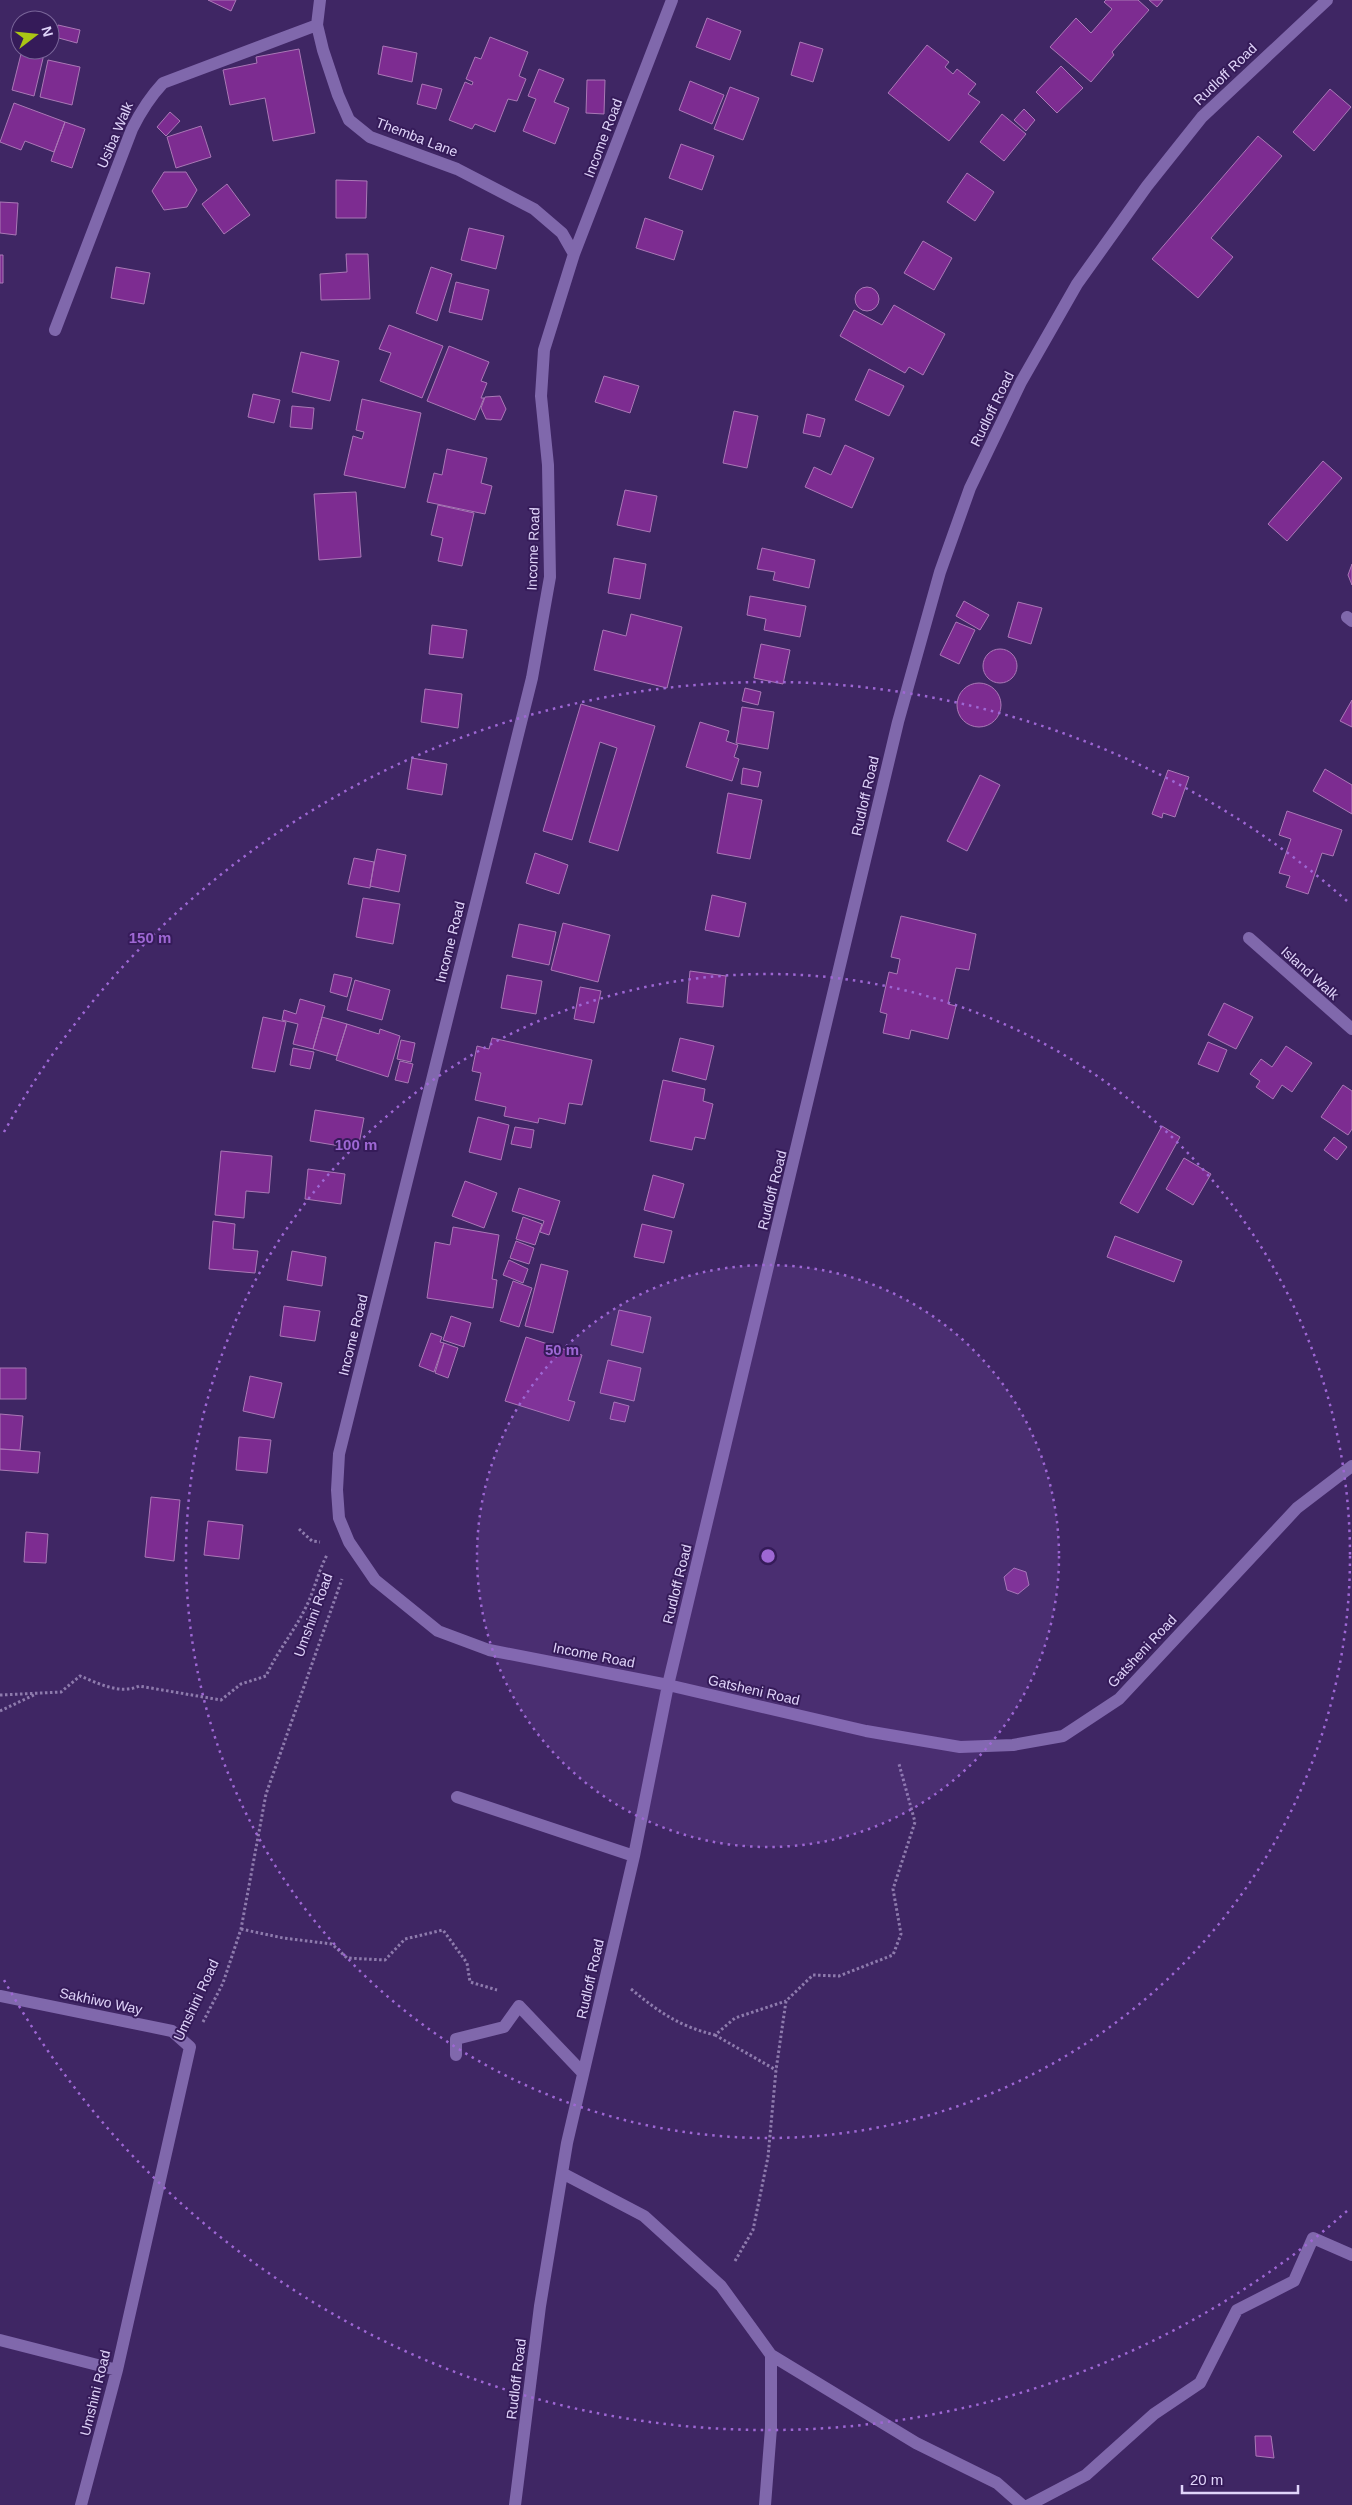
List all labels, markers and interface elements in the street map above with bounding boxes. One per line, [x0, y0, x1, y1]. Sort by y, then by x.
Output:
north arrow [10, 10, 60, 60]
text: N [38, 24, 57, 38]
street label: Rudloff Road [1190, 40, 1260, 108]
street label: Income Road [581, 96, 625, 180]
street label: Usiba Walk [94, 99, 136, 170]
street label: Themba Lane [374, 114, 460, 160]
street label: Rudloff Road [967, 369, 1017, 449]
street label: Income Road [524, 507, 542, 591]
street label: Rudloff Road [848, 755, 882, 837]
street label: Income Road [432, 900, 468, 984]
text: 150 m [129, 929, 171, 946]
street label: Island Walk [1278, 943, 1343, 1004]
text: 100 m [335, 1136, 377, 1153]
street label: Rudloff Road [754, 1149, 790, 1231]
street label: Income Road [335, 1293, 371, 1377]
text: 50 m [545, 1341, 579, 1358]
street label: Rudloff Road [659, 1543, 695, 1625]
centre of rings [759, 1547, 777, 1565]
street label: Umshini Road [290, 1571, 336, 1659]
street label: Gatsheni Road [1104, 1611, 1180, 1691]
street label: Income Road [552, 1639, 636, 1671]
street label: Gatsheni Road [707, 1672, 801, 1708]
street label: Rudloff Road [573, 1938, 607, 2020]
street label: Umshini Road [170, 1957, 222, 2043]
street label: Sakhiwo Way [58, 1984, 144, 2018]
street label: Rudloff Road [503, 2338, 529, 2420]
street label: Umshini Road [77, 2348, 113, 2438]
scale bar [1182, 2462, 1298, 2494]
text: 20 m [1190, 2471, 1223, 2488]

